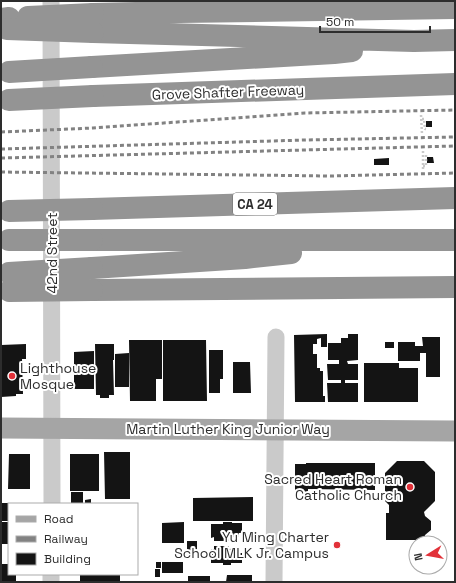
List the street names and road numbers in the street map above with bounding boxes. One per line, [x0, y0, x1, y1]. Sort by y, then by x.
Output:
street label: Grove Shafter Freeway [152, 80, 304, 104]
road number: CA 24 [233, 193, 277, 215]
street label: 42nd Street [43, 212, 61, 294]
street label: Martin Luther King Junior Way [126, 420, 330, 438]

